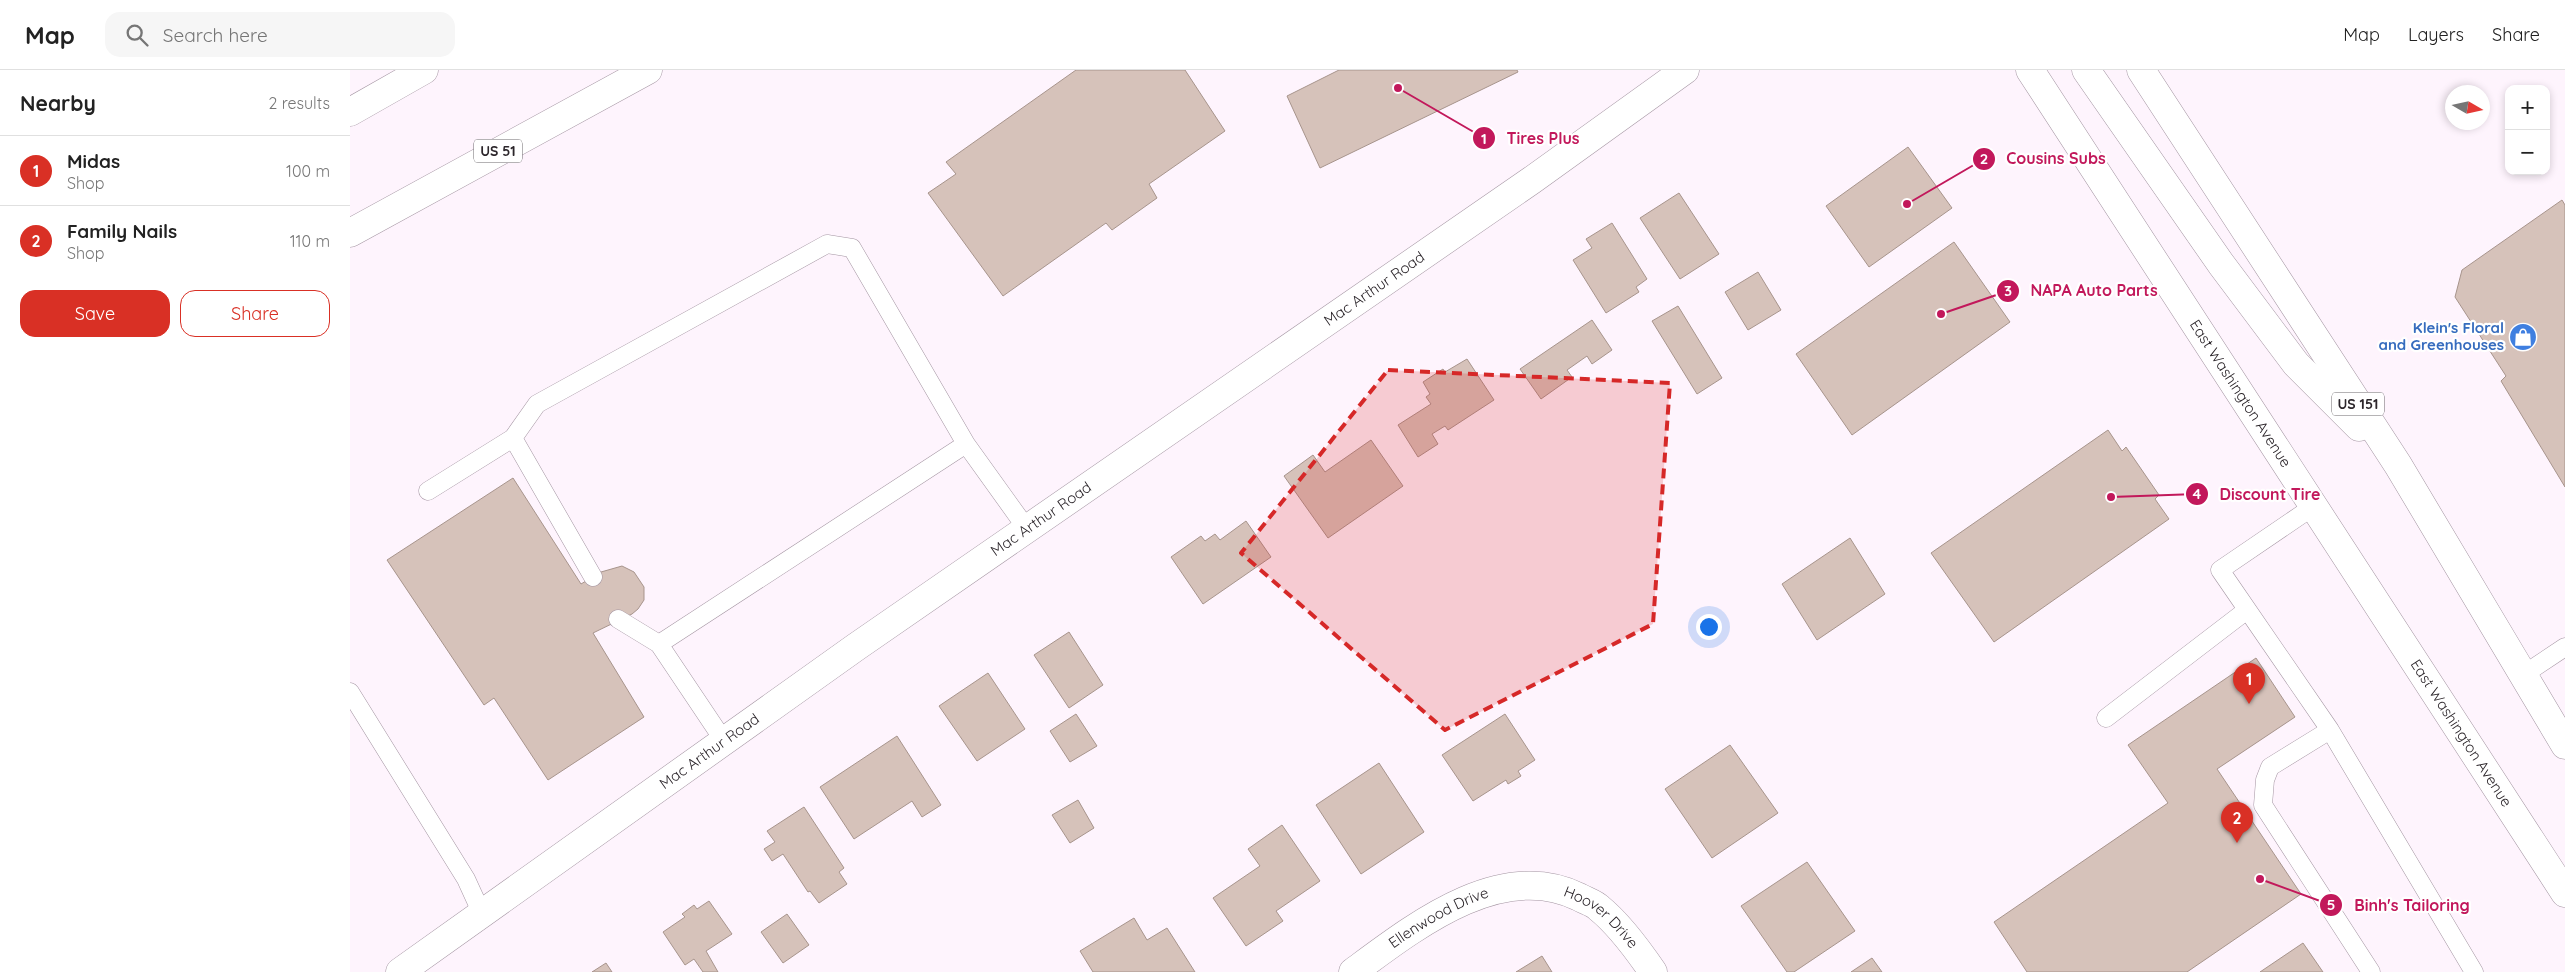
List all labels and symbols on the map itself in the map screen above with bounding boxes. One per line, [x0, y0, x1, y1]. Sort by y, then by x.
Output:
north arrow [2445, 85, 2490, 130]
callout: Tires Plus [1472, 123, 1590, 154]
text: Tires Plus [1506, 128, 1580, 148]
text: 1 [1481, 129, 1487, 148]
road number: US 51 [474, 140, 522, 162]
callout: Cousins Subs [1971, 143, 2116, 174]
text: Cousins Subs [2006, 148, 2106, 168]
text: 2 [1980, 149, 1988, 168]
street label: Mac Arthur Road [1320, 247, 1428, 330]
callout: NAPA Auto Parts [1996, 275, 2168, 306]
text: NAPA Auto Parts [2030, 280, 2158, 300]
text: 3 [2004, 281, 2012, 300]
street label: East Washington Avenue [2186, 316, 2296, 471]
place label: Klein's Floral and Greenhouses [2378, 318, 2504, 354]
shop icon: Klein's Floral and Greenhouses [2508, 322, 2538, 352]
road number: US 151 [2332, 392, 2384, 416]
street label: Mac Arthur Road [987, 477, 1095, 560]
callout: Discount Tire [2184, 479, 2330, 510]
text: 4 [2193, 484, 2202, 503]
text: Discount Tire [2219, 484, 2321, 504]
your location [1696, 614, 1722, 640]
street label: East Washington Avenue [2407, 655, 2516, 810]
pin: 1 [2233, 663, 2265, 704]
street label: Mac Arthur Road [656, 709, 763, 793]
pin: 2 [2221, 802, 2253, 843]
street label: Hoover Drive [1561, 882, 1643, 952]
street label: Ellenwood Drive [1385, 883, 1491, 952]
callout: Binh's Tailoring [2319, 890, 2479, 921]
text: 5 [2327, 895, 2335, 914]
text: Binh's Tailoring [2354, 895, 2470, 915]

